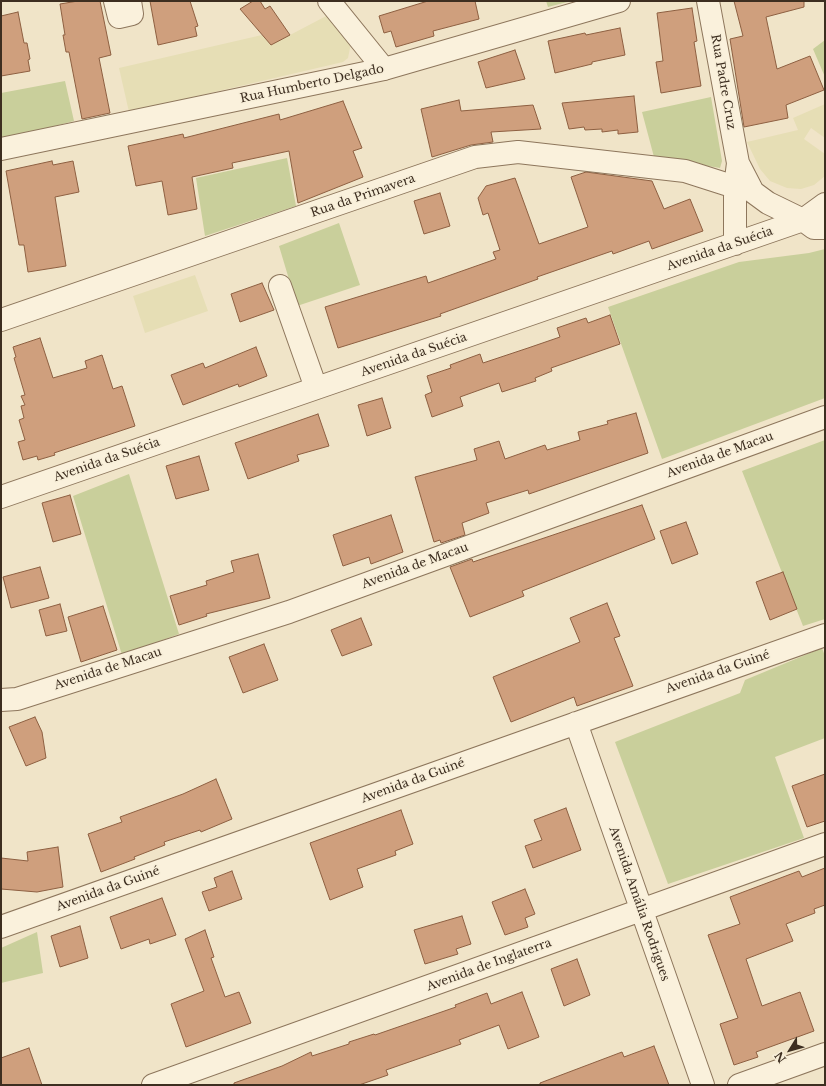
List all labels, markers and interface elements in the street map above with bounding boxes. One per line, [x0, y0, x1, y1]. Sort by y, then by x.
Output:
street label: Rua Padre Cruz [708, 33, 738, 131]
street label: Rua Humberto Delgado [239, 62, 385, 106]
street label: Rua da Primavera [309, 171, 417, 221]
street label: Avenida da Suécia [665, 224, 775, 274]
street label: Avenida da Suécia [359, 330, 469, 380]
street label: Avenida de Macau [665, 429, 775, 481]
street label: Avenida da Suécia [52, 435, 162, 485]
street label: Avenida de Macau [360, 540, 470, 592]
street label: Avenida de Macau [52, 645, 164, 693]
street label: Avenida da Guiné [664, 647, 772, 697]
street label: Avenida da Guiné [359, 756, 467, 806]
street label: Avenida Amália Rodrigues [606, 825, 672, 983]
street label: Avenida da Guiné [54, 864, 162, 914]
street label: Avenida de Inglaterra [425, 936, 553, 994]
north arrow [770, 1030, 810, 1070]
text: N [772, 1049, 789, 1066]

